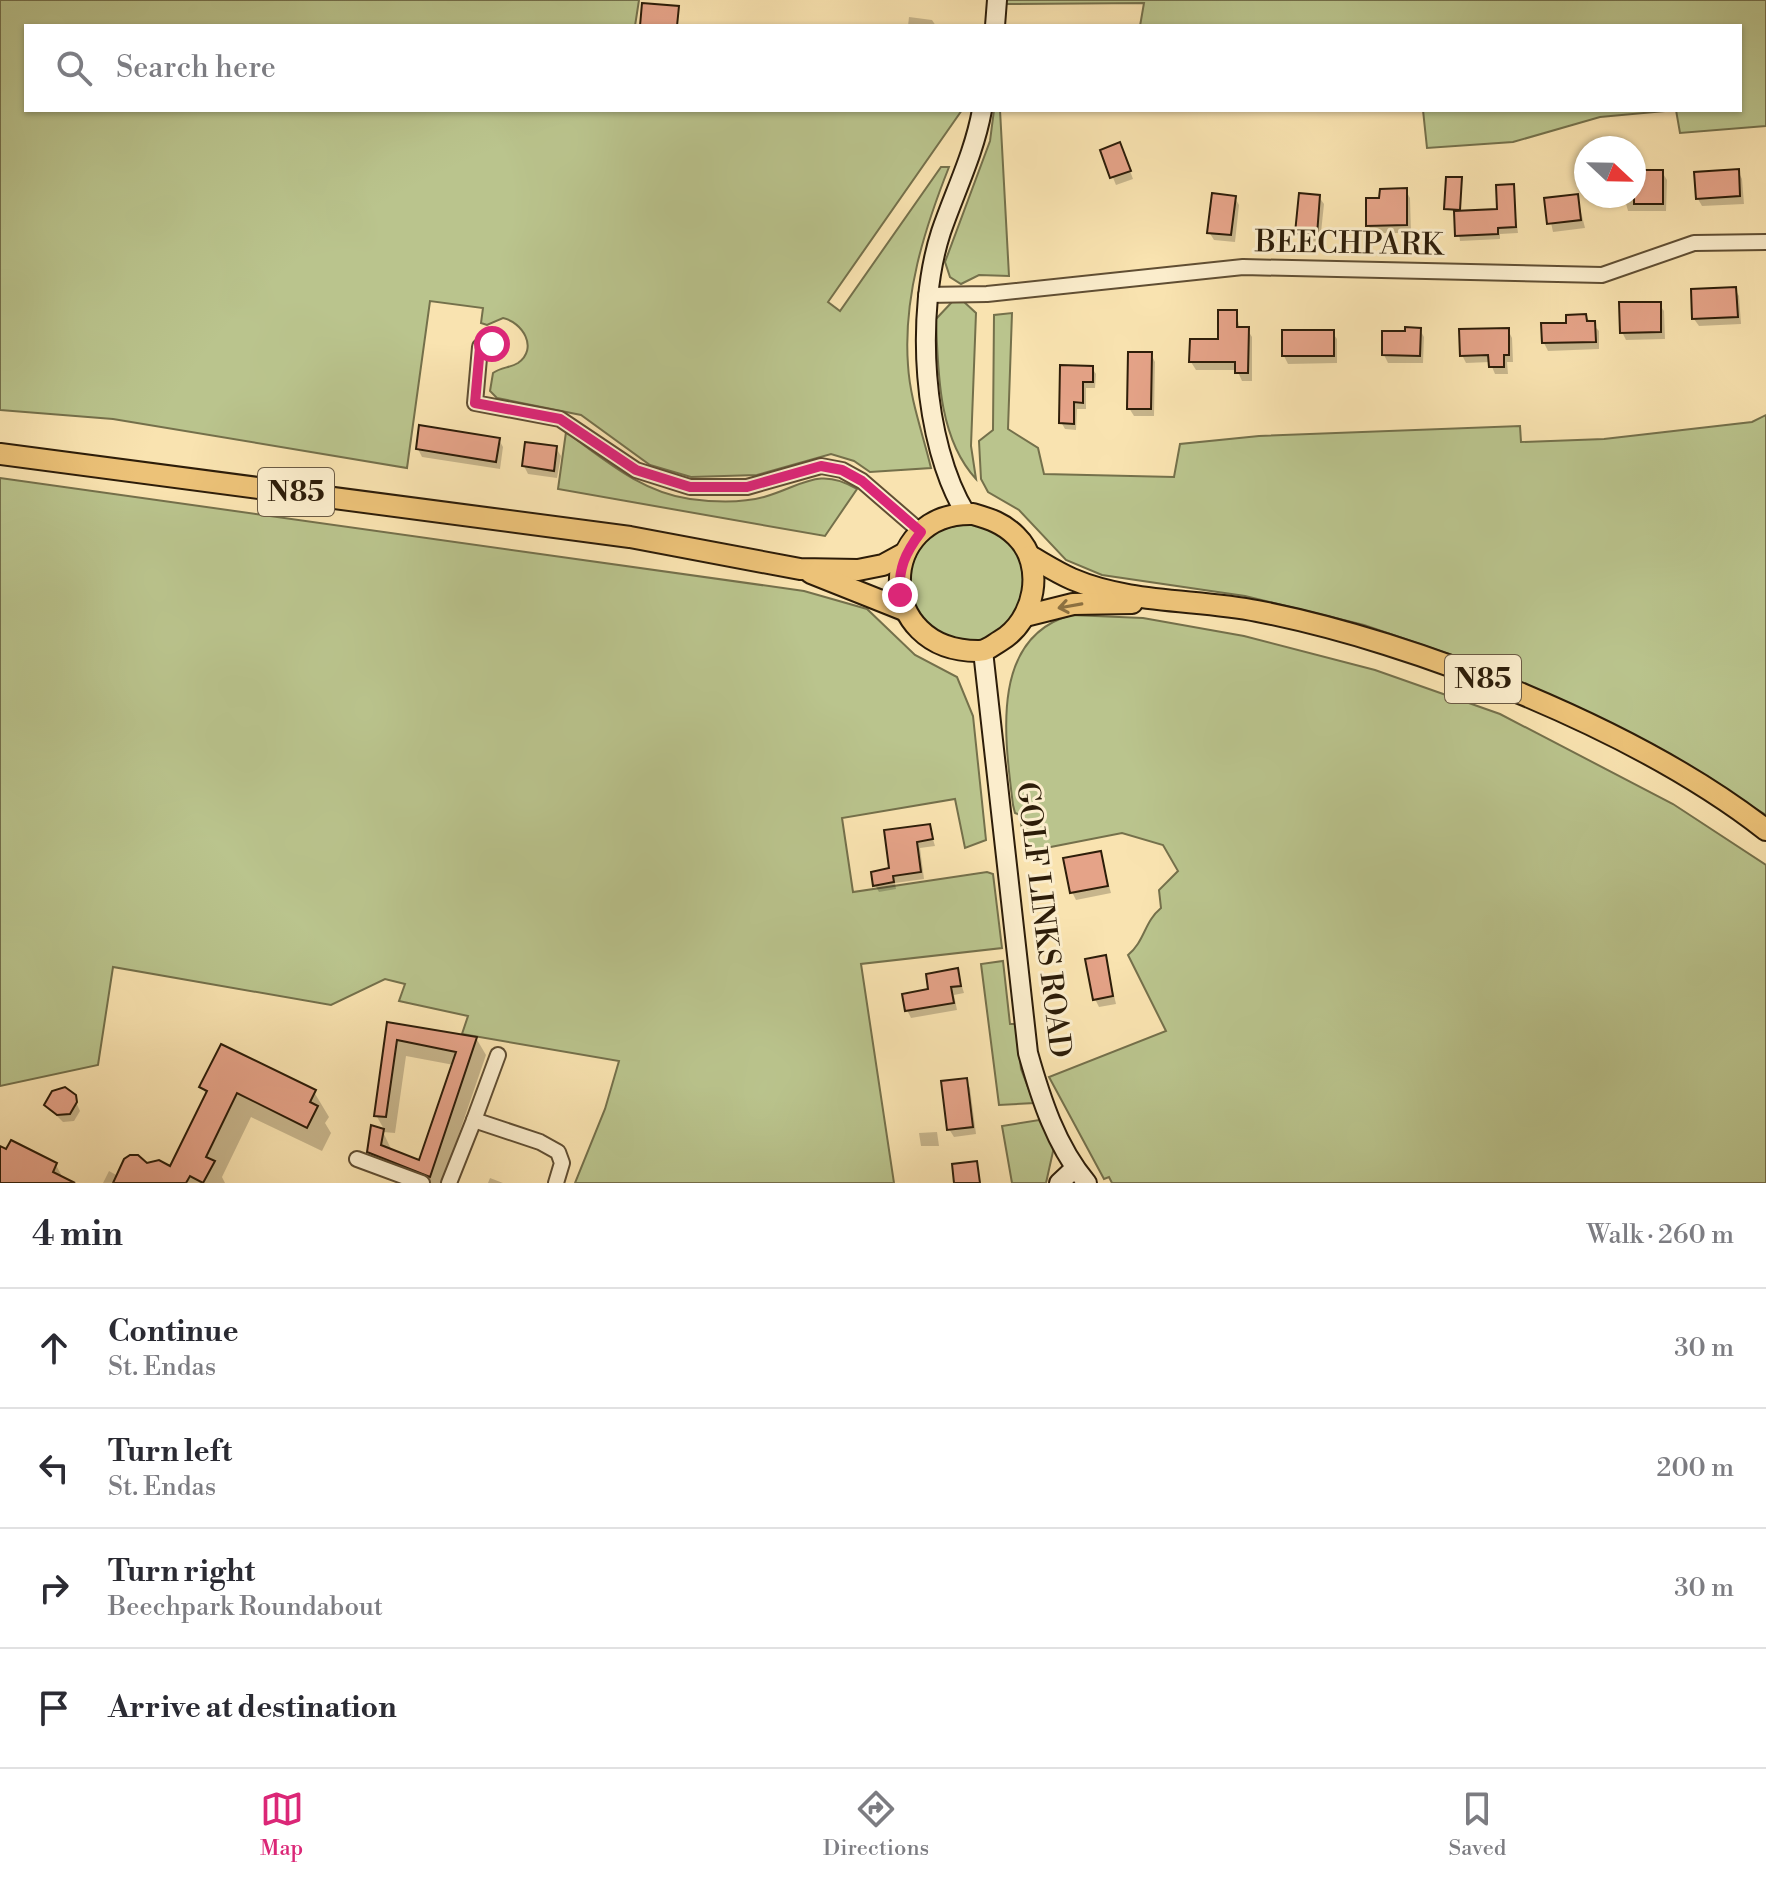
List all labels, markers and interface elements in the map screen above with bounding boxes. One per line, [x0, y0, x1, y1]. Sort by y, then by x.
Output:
search box [24, 24, 1742, 112]
icon: search [52, 46, 96, 90]
text: Search here [116, 49, 276, 87]
north arrow [1574, 136, 1646, 208]
street label: BEECHPARK [1254, 223, 1446, 265]
route start [474, 326, 510, 362]
road number: N85 [258, 468, 334, 516]
route end [882, 577, 918, 613]
one-way arrow [1058, 599, 1084, 614]
road number: N85 [1445, 655, 1521, 703]
street label: GOLF LINKS ROAD [1007, 780, 1079, 1060]
text: 4 min [32, 1214, 123, 1256]
text: Walk · 260 m [1587, 1219, 1734, 1251]
text: Continue [108, 1313, 239, 1351]
icon: ahead [32, 1326, 76, 1370]
text: 30 m [1674, 1332, 1734, 1364]
text: St. Endas [108, 1351, 216, 1383]
text: Turn left [108, 1433, 232, 1471]
icon: left [32, 1446, 76, 1490]
text: 200 m [1657, 1452, 1734, 1484]
text: St. Endas [108, 1471, 216, 1503]
text: Turn right [108, 1553, 255, 1591]
icon: right [32, 1566, 76, 1610]
text: 30 m [1674, 1572, 1734, 1604]
text: Beechpark Roundabout [108, 1591, 383, 1623]
icon: arrive [32, 1686, 76, 1730]
text: Arrive at destination [108, 1689, 397, 1727]
tab: Map [260, 1787, 304, 1862]
tab: Directions [823, 1787, 929, 1862]
tab: Saved [1449, 1787, 1506, 1862]

